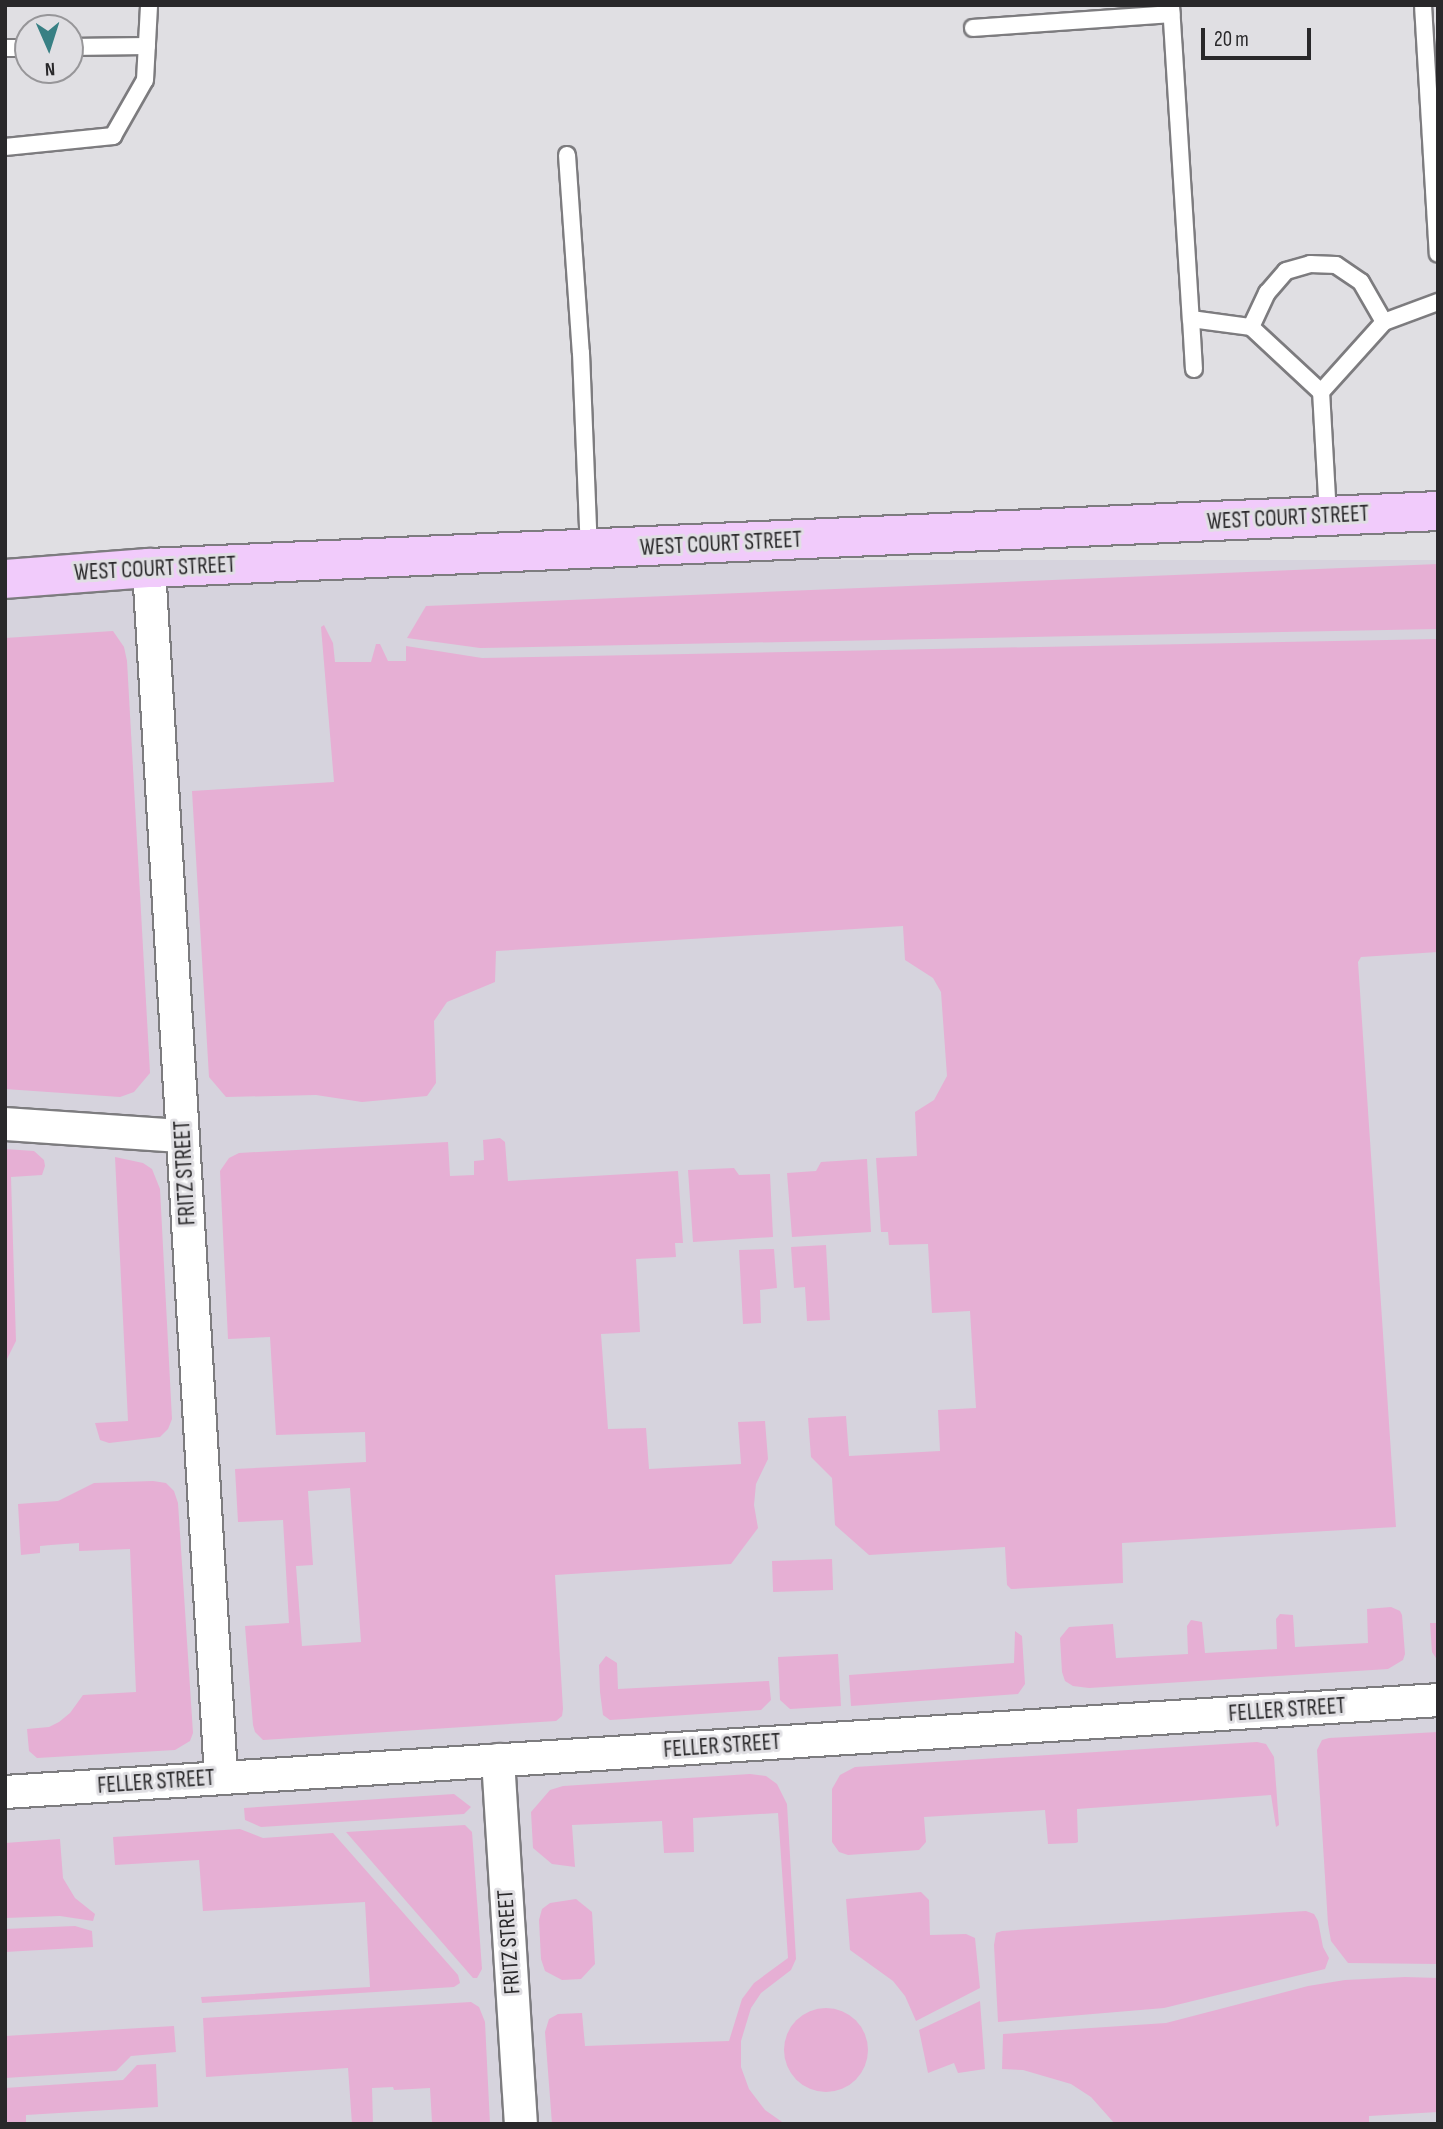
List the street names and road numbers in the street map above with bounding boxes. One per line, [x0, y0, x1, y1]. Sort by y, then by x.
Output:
street label: WEST COURT STREET [1206, 500, 1370, 536]
street label: WEST COURT STREET [639, 526, 803, 562]
street label: WEST COURT STREET [73, 551, 237, 587]
street label: FRITZ STREET [168, 1120, 202, 1226]
street label: FELLER STREET [1228, 1692, 1346, 1728]
street label: FELLER STREET [663, 1728, 781, 1764]
street label: FELLER STREET [97, 1764, 215, 1800]
street label: FRITZ STREET [492, 1889, 526, 1995]

